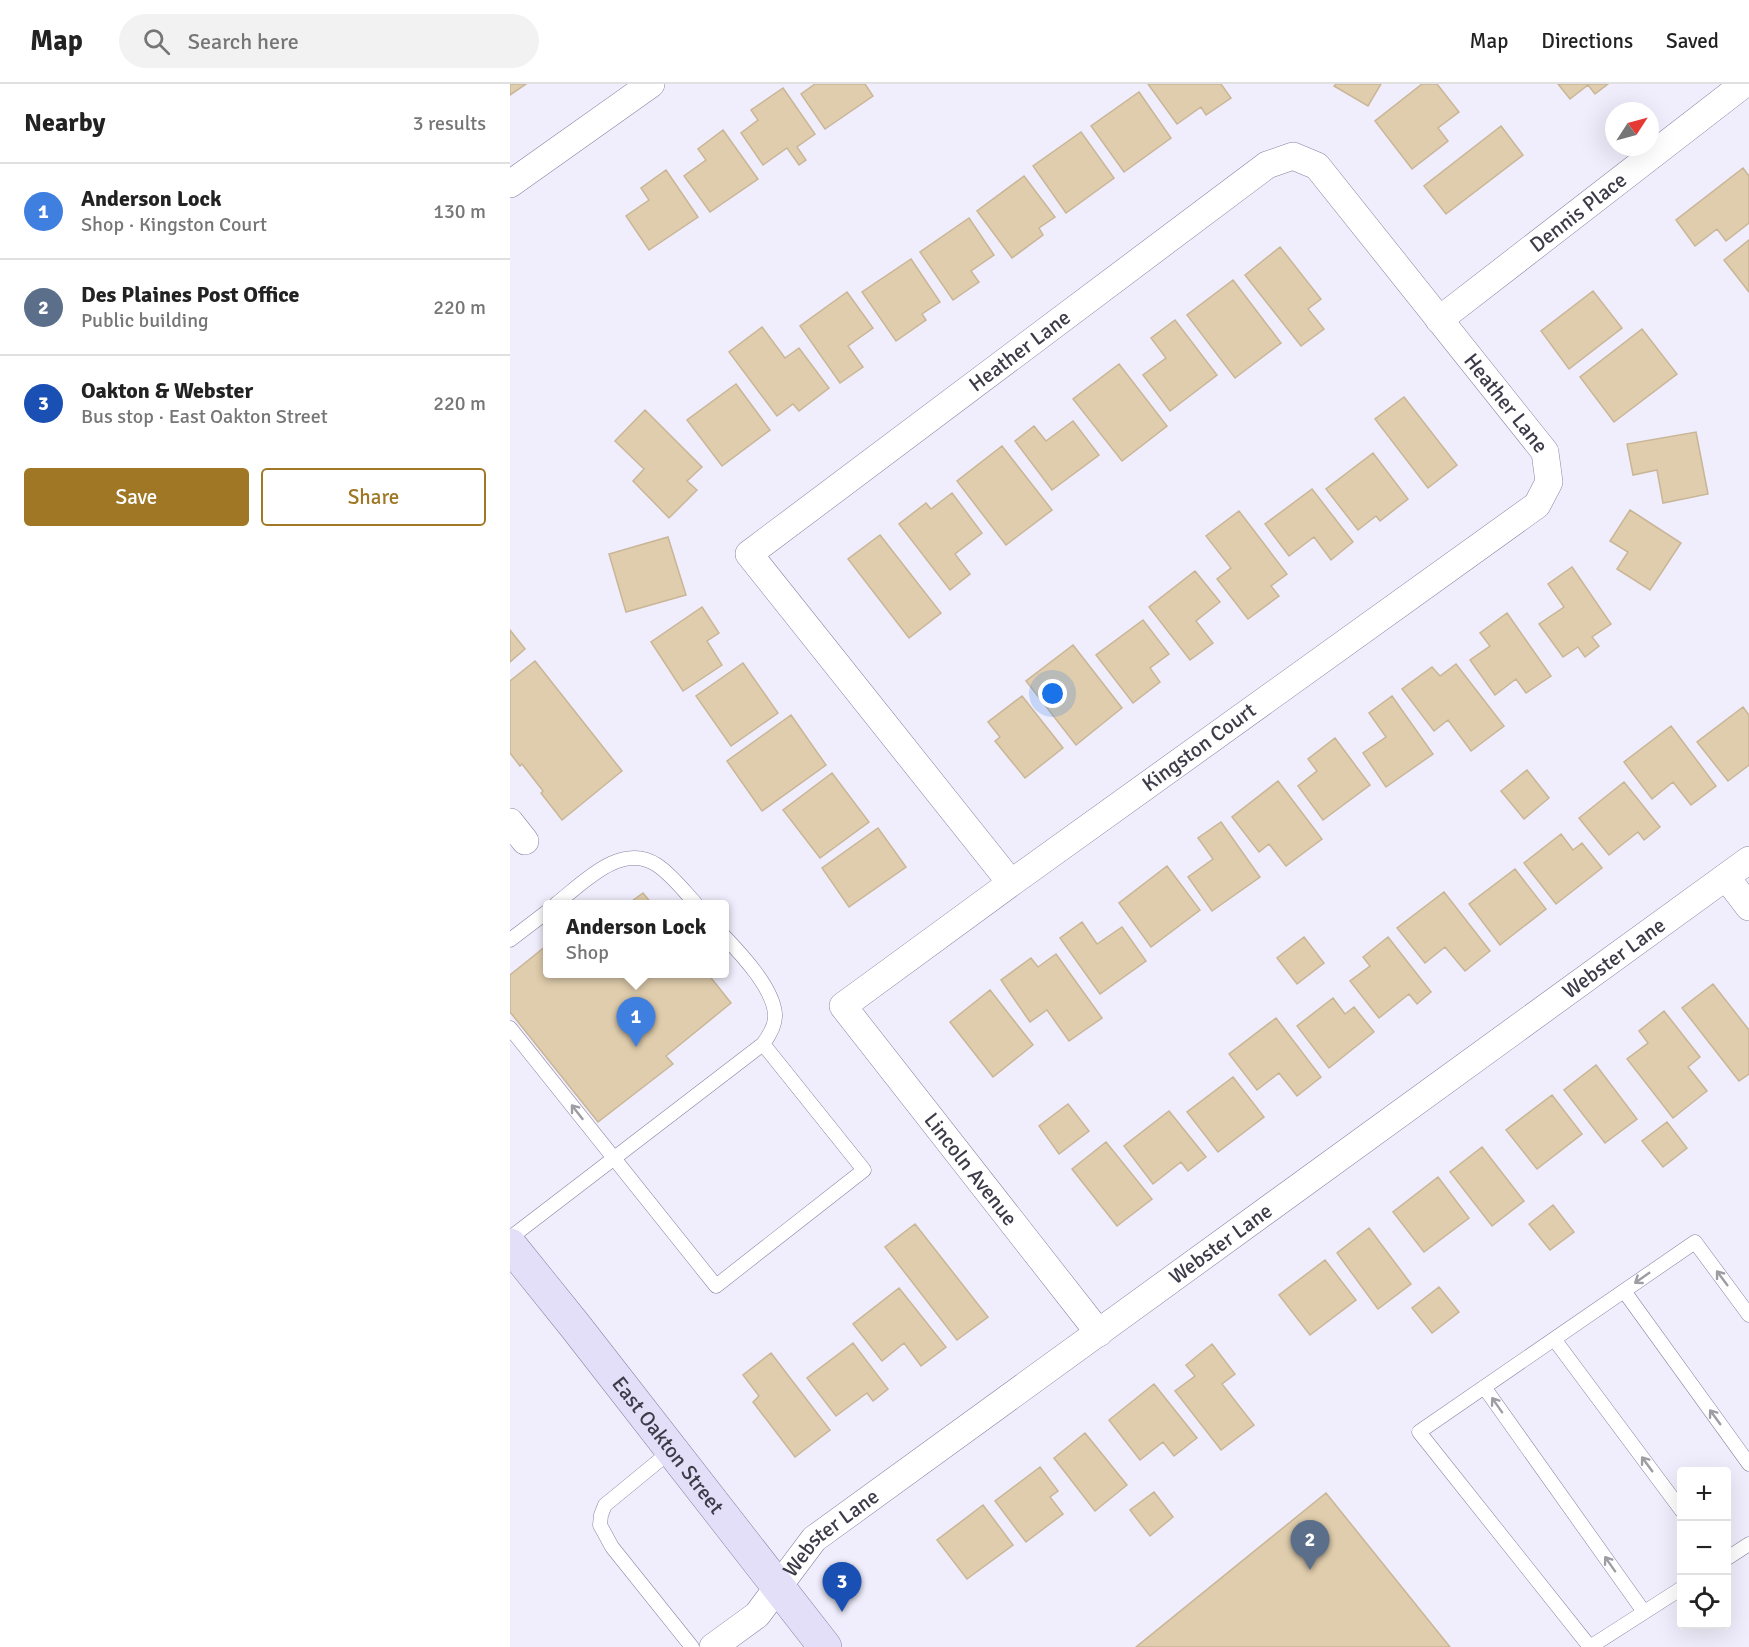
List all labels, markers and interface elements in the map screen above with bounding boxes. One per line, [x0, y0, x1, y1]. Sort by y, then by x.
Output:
search box [119, 14, 539, 68]
text: Map [30, 24, 83, 58]
icon: search [140, 25, 173, 58]
text: Search here [188, 28, 299, 55]
text: Map [1470, 28, 1508, 54]
text: Directions [1541, 28, 1633, 54]
text: Saved [1666, 28, 1719, 54]
north arrow [1605, 102, 1659, 156]
text: Nearby [24, 107, 105, 139]
text: 3 results [413, 111, 486, 136]
street label: Dennis Place [1525, 167, 1632, 258]
text: Anderson Lock [81, 185, 221, 212]
text: 1 [38, 199, 49, 224]
text: 130 m [433, 199, 486, 224]
text: Shop · Kingston Court [81, 212, 267, 237]
text: Des Plaines Post Office [81, 281, 299, 308]
text: 2 [38, 295, 49, 320]
text: 220 m [433, 295, 486, 320]
street label: Heather Lane [964, 304, 1075, 397]
text: Public building [81, 308, 209, 333]
street label: Heather Lane [1458, 348, 1554, 458]
text: Oakton & Webster [81, 377, 253, 404]
text: 3 [38, 391, 49, 416]
text: 220 m [433, 391, 486, 416]
text: Bus stop · East Oakton Street [81, 404, 328, 429]
button: Save [24, 468, 249, 526]
button: Share [261, 468, 486, 526]
your location [1038, 679, 1067, 708]
street label: Kingston Court [1137, 697, 1261, 797]
popup [543, 900, 729, 978]
street label: Webster Lane [1557, 912, 1671, 1004]
text: Anderson Lock [566, 913, 706, 940]
text: Shop [566, 940, 609, 965]
pin: 1 [616, 998, 656, 1047]
one-way arrow [570, 1104, 583, 1120]
street label: Lincoln Avenue [918, 1107, 1023, 1231]
street label: Webster Lane [1164, 1198, 1277, 1290]
one-way arrow [1716, 1271, 1728, 1287]
one-way arrow [1635, 1272, 1651, 1284]
street label: East Oakton Street [606, 1371, 730, 1519]
one-way arrow [1491, 1398, 1503, 1414]
one-way arrow [1709, 1409, 1721, 1425]
one-way arrow [1640, 1456, 1653, 1472]
map controls [1677, 1467, 1731, 1629]
button: + [1677, 1467, 1731, 1521]
street label: Webster Lane [777, 1483, 884, 1582]
pin: 2 [1290, 1520, 1330, 1570]
button: − [1677, 1521, 1731, 1575]
one-way arrow [1604, 1557, 1616, 1573]
pin: 3 [822, 1562, 862, 1612]
button: locate [1677, 1575, 1731, 1629]

